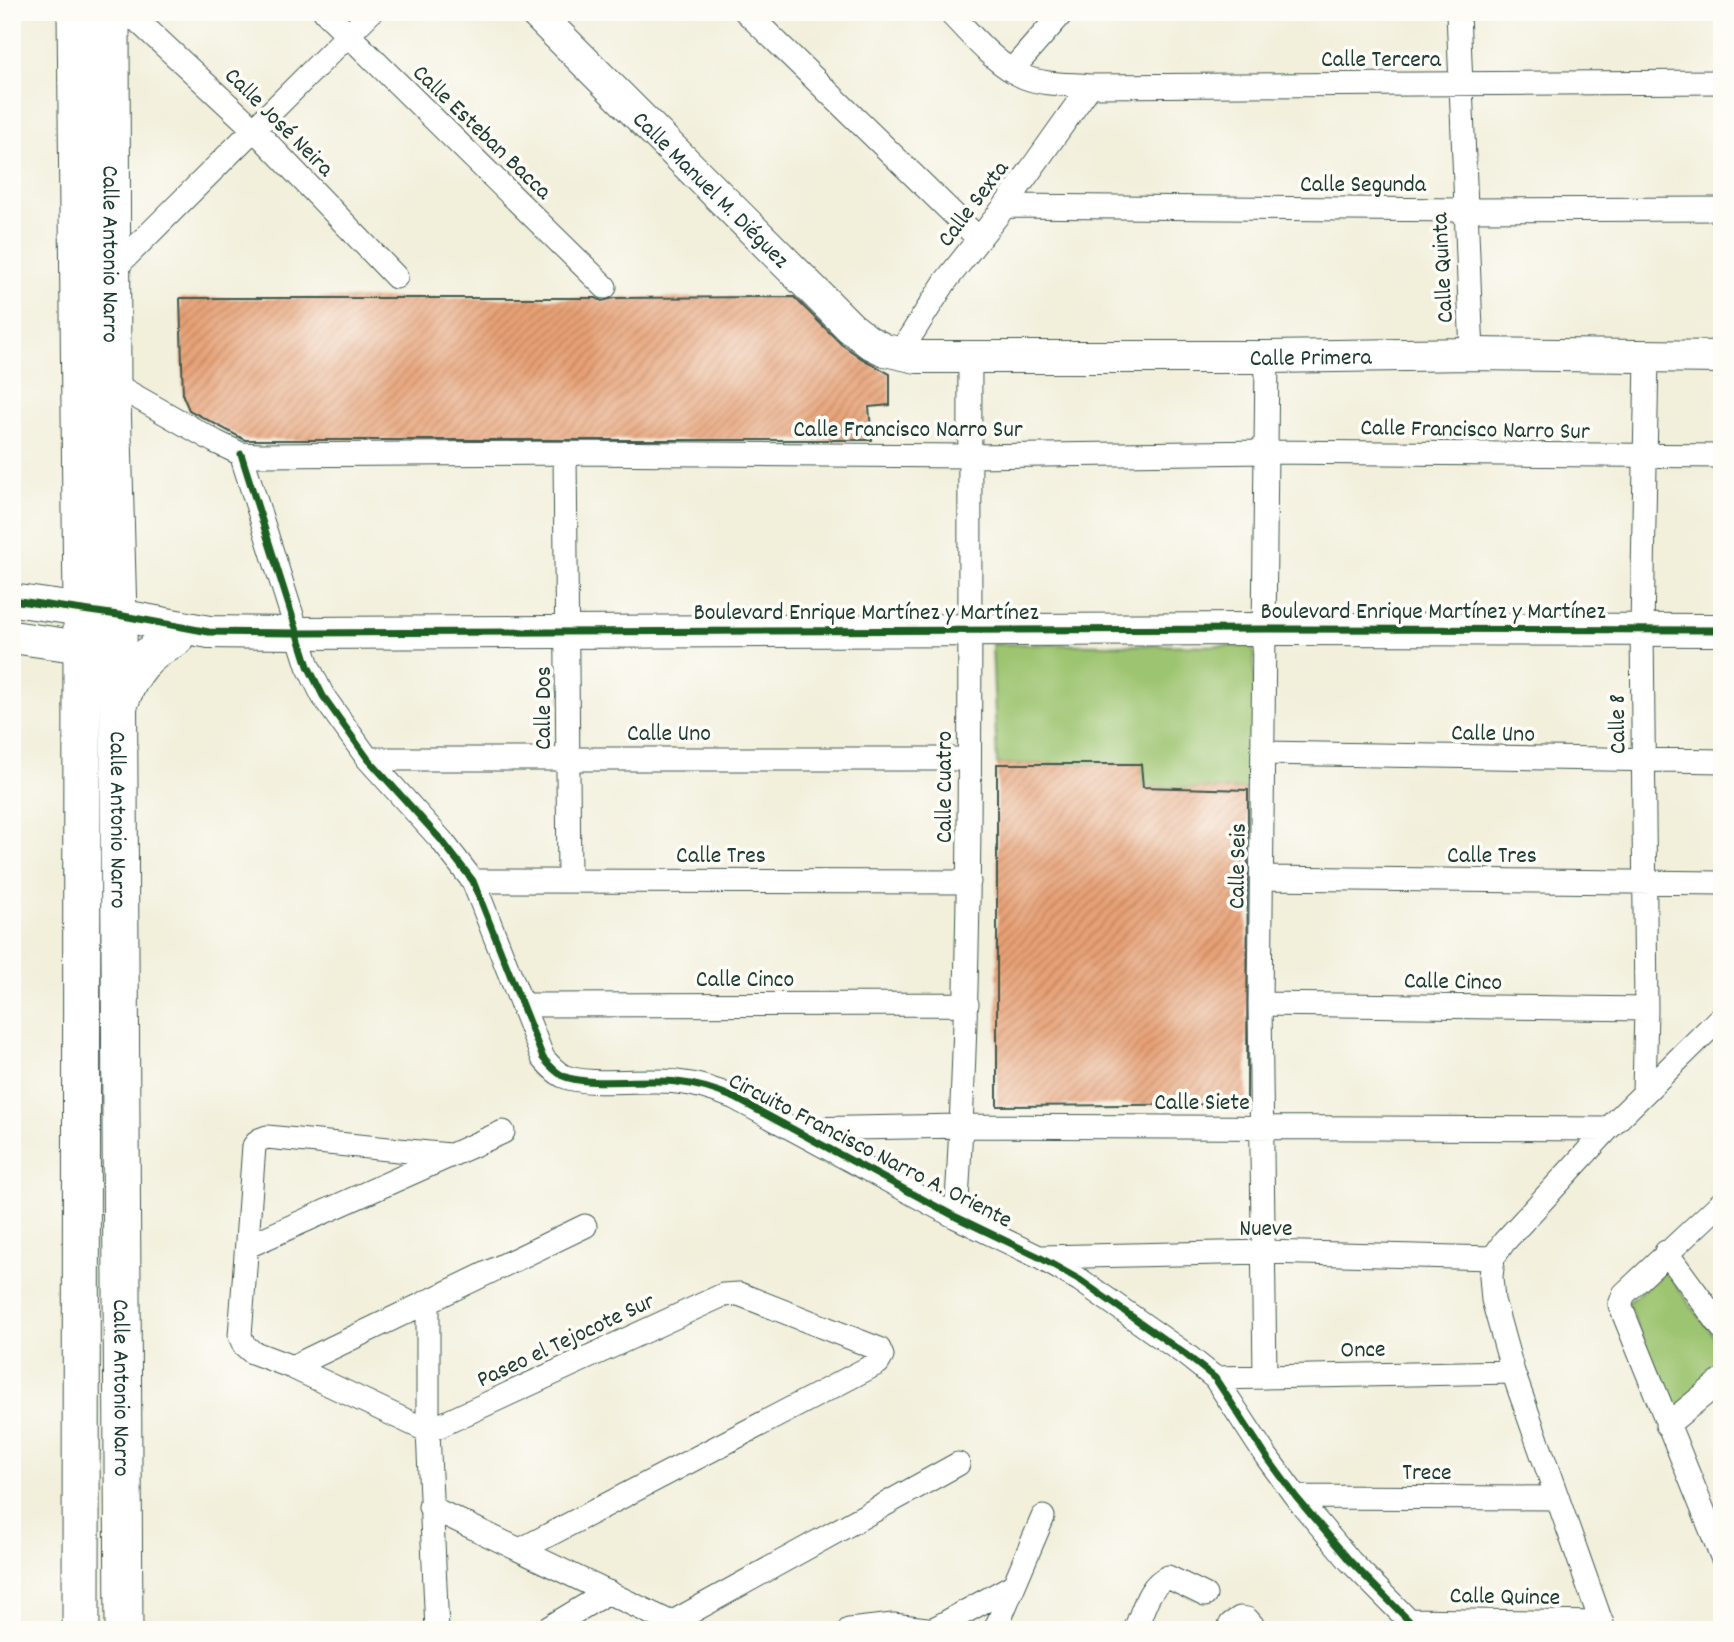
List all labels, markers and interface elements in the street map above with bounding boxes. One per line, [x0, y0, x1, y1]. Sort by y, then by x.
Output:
street label: Calle Tercera [1321, 44, 1442, 78]
street label: Calle Esteban Bacca [403, 58, 559, 209]
street label: Calle José Neira [215, 61, 341, 186]
street label: Calle Manuel M. Diéguez [623, 104, 796, 277]
street label: Calle Sexta [930, 154, 1019, 255]
street label: Calle Antonio Narro [91, 165, 126, 343]
street label: Calle Segunda [1300, 169, 1427, 203]
street label: Calle Quinta [1424, 211, 1464, 324]
street label: Calle Primera [1250, 341, 1373, 377]
street label: Calle Francisco Narro Sur [1360, 412, 1590, 450]
street label: Calle Francisco Narro Sur [793, 414, 1023, 448]
street label: Boulevard Enrique Martínez y Martínez [1260, 596, 1606, 630]
street label: Boulevard Enrique Martínez y Martínez [693, 597, 1039, 631]
street label: Calle Dos [528, 666, 562, 750]
street label: Calle 8 [1601, 694, 1637, 754]
street label: Calle Uno [1451, 717, 1535, 753]
street label: Calle Uno [627, 718, 711, 752]
street label: Calle Antonio Narro [99, 731, 134, 909]
street label: Calle Cuatro [929, 731, 963, 843]
street label: Calle Seis [1221, 823, 1257, 909]
street label: Calle Tres [676, 840, 766, 874]
street label: Calle Tres [1447, 840, 1537, 874]
street label: Calle Cinco [696, 964, 794, 998]
street label: Calle Cinco [1404, 965, 1502, 1001]
street label: Circuito Francisco Narro A. Oriente [722, 1065, 1017, 1238]
street label: Calle Siete [1154, 1087, 1250, 1121]
street label: Nueve [1239, 1213, 1293, 1247]
street label: Paseo el Tejocote Sur [472, 1285, 661, 1398]
street label: Calle Antonio Narro [102, 1299, 137, 1477]
street label: Once [1340, 1334, 1386, 1368]
street label: Trece [1402, 1457, 1452, 1491]
street label: Calle Quince [1449, 1580, 1561, 1616]

